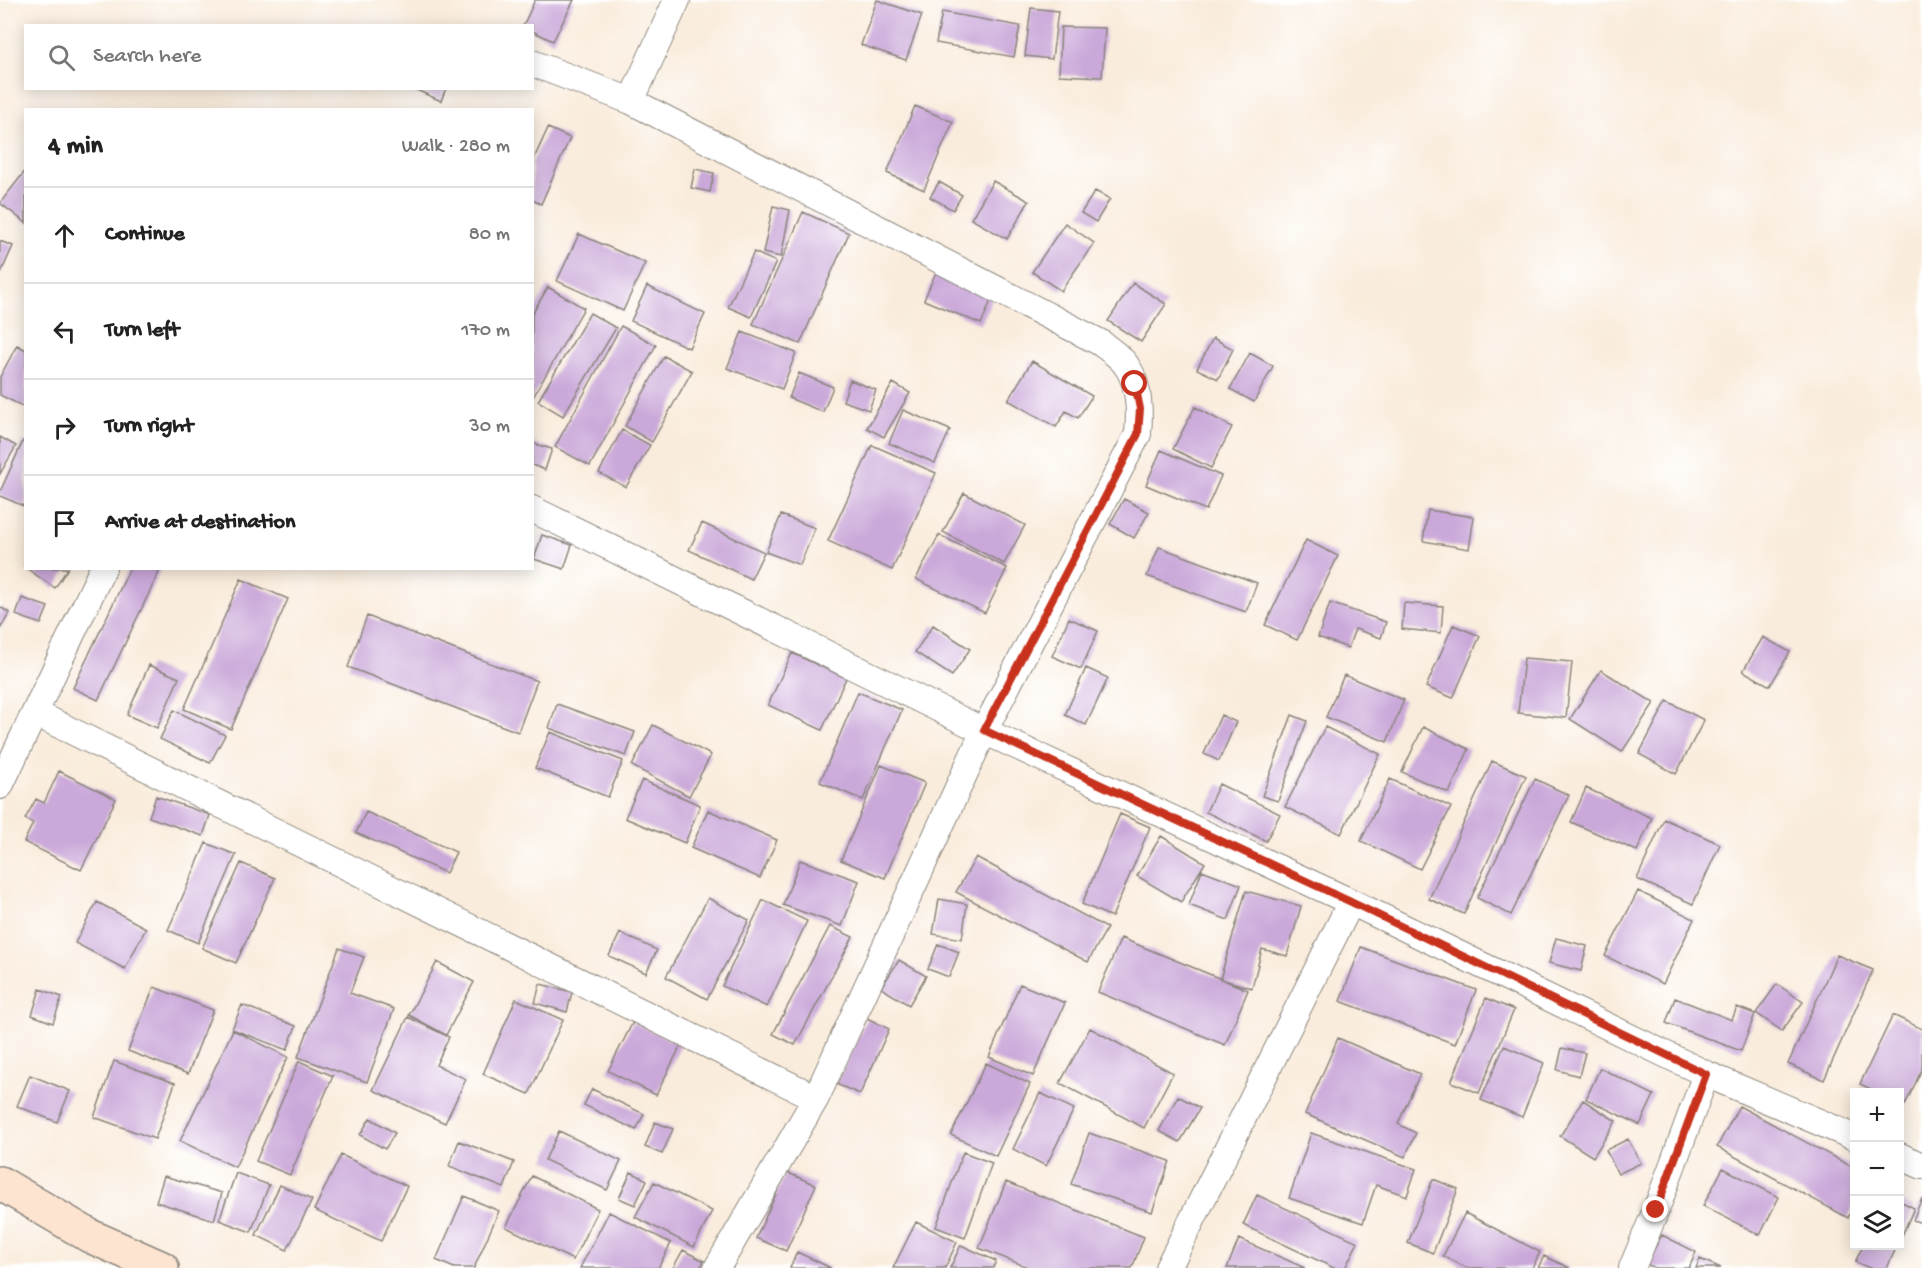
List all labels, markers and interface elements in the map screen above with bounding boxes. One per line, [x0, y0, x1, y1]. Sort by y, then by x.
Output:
search box [24, 24, 534, 90]
icon: search [45, 41, 78, 74]
text: Search here [93, 44, 201, 70]
text: 4 min [48, 132, 103, 163]
text: Walk · 280 m [402, 136, 510, 159]
icon: ahead [48, 219, 81, 252]
text: Continue [105, 222, 185, 248]
text: 80 m [469, 224, 510, 247]
icon: left [48, 315, 81, 348]
text: Turn left [105, 318, 179, 344]
text: 170 m [461, 320, 510, 343]
route start [1121, 370, 1147, 396]
icon: right [48, 411, 81, 444]
text: Turn right [105, 414, 193, 440]
text: 30 m [469, 416, 510, 439]
icon: arrive [48, 507, 81, 540]
text: Arrive at destination [105, 510, 295, 536]
map controls [1850, 1088, 1904, 1250]
button: + [1850, 1088, 1904, 1142]
button: − [1850, 1142, 1904, 1196]
route end [1642, 1196, 1668, 1222]
button: layers [1850, 1196, 1904, 1250]

